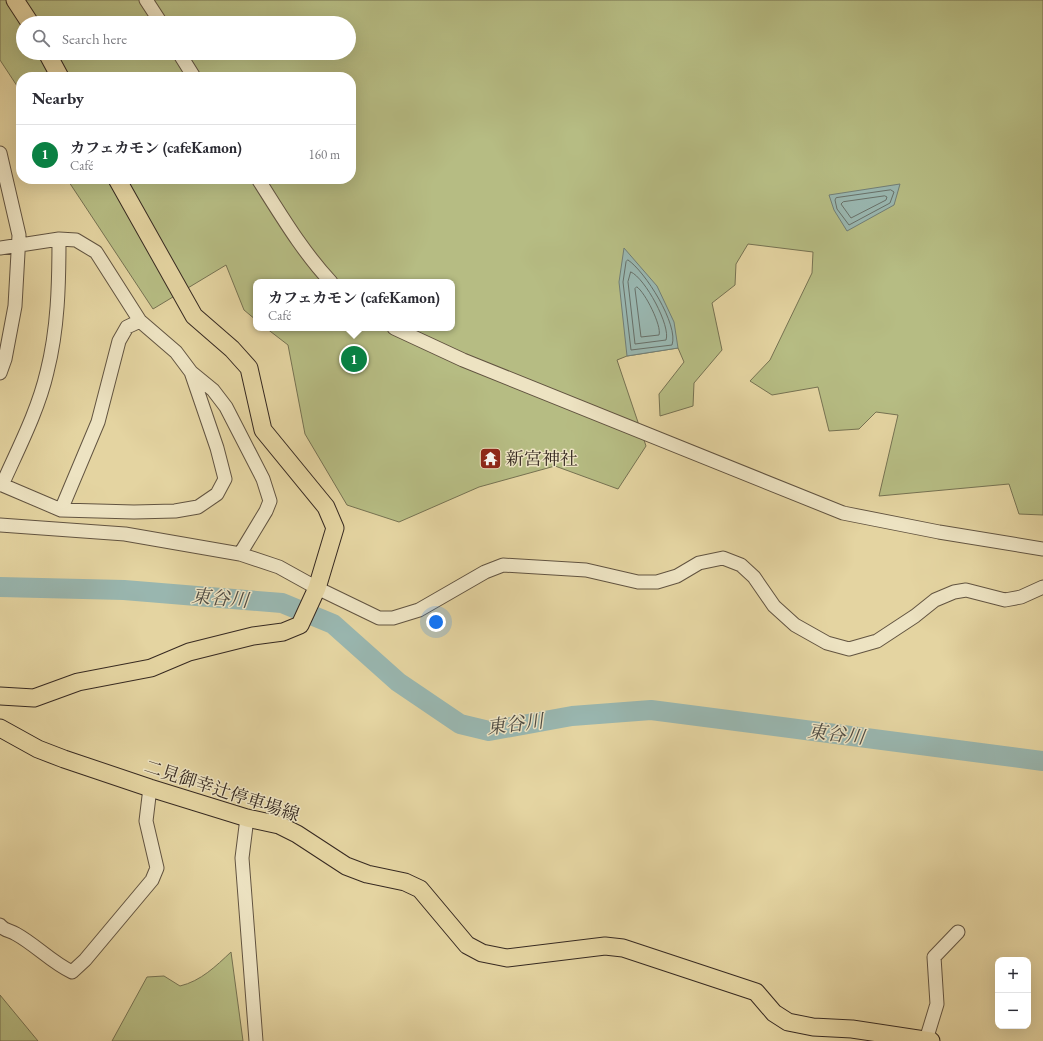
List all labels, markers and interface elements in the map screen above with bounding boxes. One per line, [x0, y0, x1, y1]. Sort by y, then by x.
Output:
search box [16, 16, 356, 60]
icon: search [30, 27, 52, 49]
text: Search here [62, 29, 127, 48]
text: Nearby [32, 87, 84, 109]
text: カフェカモン (cafeKamon) [70, 138, 242, 157]
text: 1 [42, 146, 48, 163]
text: 160 m [309, 146, 340, 163]
text: Café [70, 157, 93, 174]
popup [253, 279, 455, 331]
text: カフェカモン (cafeKamon) [268, 288, 440, 307]
text: Café [268, 307, 291, 324]
pin: 1 [341, 344, 367, 374]
temple icon: 新宮神社 [477, 445, 503, 471]
place label: 新宮神社 [506, 447, 578, 470]
water label: 東谷川 [191, 583, 251, 613]
your location [426, 612, 446, 632]
water label: 東谷川 [485, 708, 547, 740]
water label: 東谷川 [806, 718, 868, 750]
street label: 二見御幸辻停車場線 [141, 754, 303, 826]
map controls [995, 957, 1031, 1029]
button: + [995, 957, 1031, 993]
button: − [995, 993, 1031, 1029]

